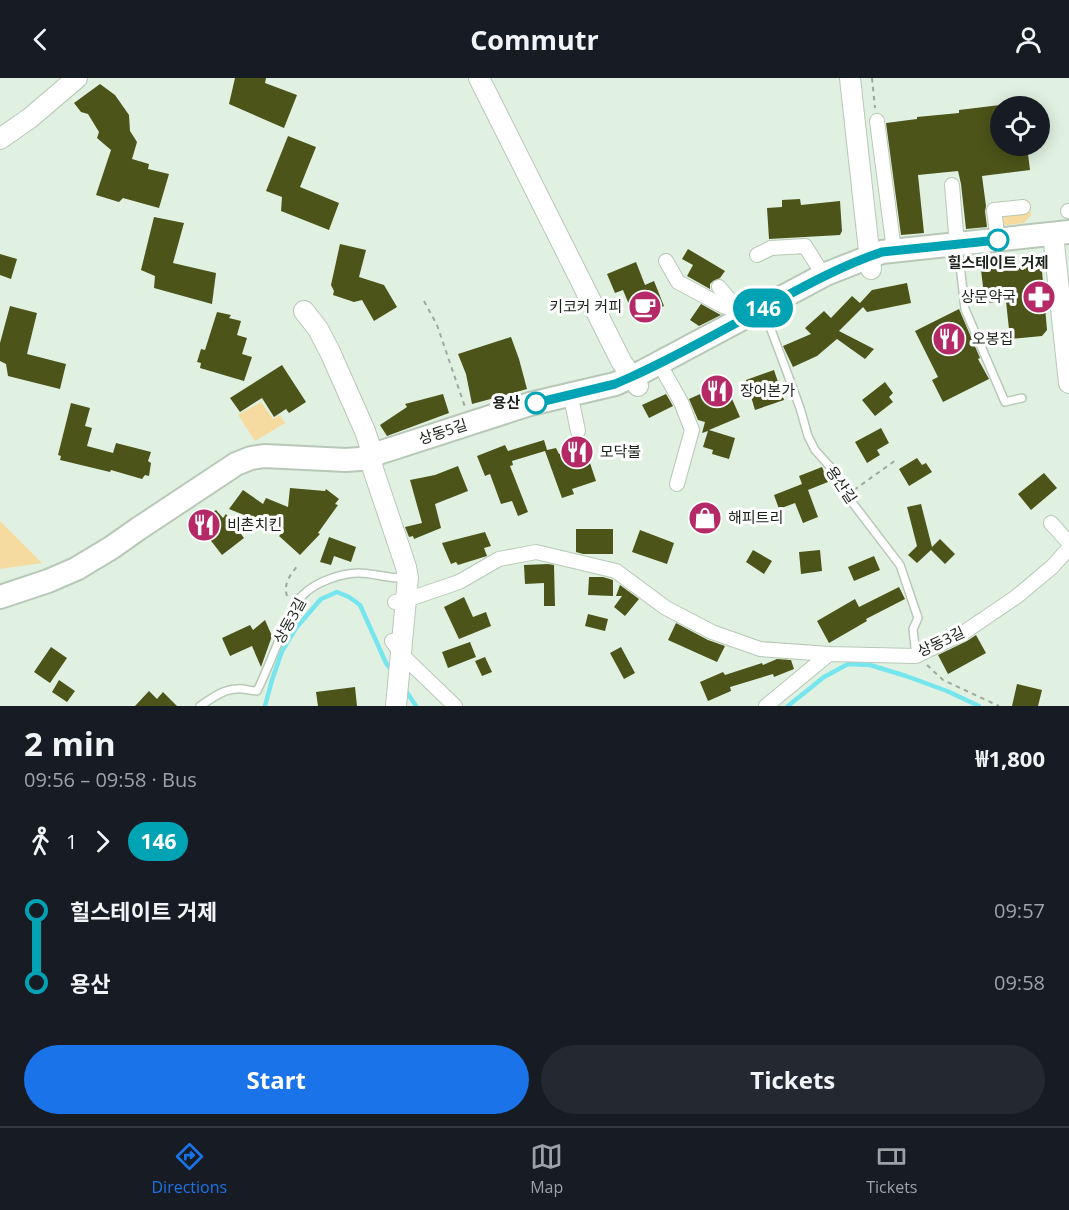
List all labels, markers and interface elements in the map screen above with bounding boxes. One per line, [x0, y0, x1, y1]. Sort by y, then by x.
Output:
text: Commutr [470, 21, 599, 58]
icon: back [24, 23, 57, 56]
icon: person [1012, 23, 1045, 56]
map controls [990, 96, 1050, 156]
button: locate [990, 96, 1050, 156]
marker: 힐스테이트 거제 [987, 229, 1009, 251]
place label: 힐스테이트 거제 [948, 252, 1048, 272]
pharmacy icon: 상문약국 [1021, 279, 1057, 315]
place label: 상문약국 [961, 286, 1016, 306]
line badge: 146 [728, 288, 798, 328]
cafe icon: 키코커 커피 [627, 289, 663, 325]
text: 146 [745, 294, 781, 322]
place label: 키코커 커피 [549, 296, 622, 316]
restaurant icon: 오봉집 [931, 321, 967, 357]
place label: 오봉집 [972, 328, 1013, 348]
restaurant icon: 장어본가 [699, 373, 735, 409]
place label: 장어본가 [740, 380, 795, 400]
place label: 용산 [492, 392, 520, 412]
marker: 용산 [525, 392, 547, 414]
street label: 상동5길 [416, 414, 470, 448]
restaurant icon: 모닥불 [559, 434, 595, 470]
place label: 모닥불 [600, 441, 641, 461]
street label: 용산길 [822, 462, 862, 507]
shop icon: 해피트리 [687, 500, 723, 536]
restaurant icon: 비촌치킨 [186, 507, 222, 543]
place label: 해피트리 [728, 507, 783, 527]
place label: 비촌치킨 [227, 514, 282, 534]
street label: 상동3길 [268, 594, 310, 647]
street label: 상동3길 [914, 621, 967, 661]
text: 2 min [24, 721, 116, 766]
text: ₩1,800 [975, 743, 1045, 773]
text: 09:56 – 09:58 · Bus [24, 766, 197, 793]
icon: walk [24, 825, 57, 858]
icon: forward [86, 825, 119, 858]
text: 146 [140, 827, 176, 855]
text: 1 [66, 828, 77, 855]
text: 힐스테이트 거제 [70, 896, 217, 926]
text: 09:57 [994, 897, 1045, 924]
text: 용산 [70, 968, 110, 998]
text: 09:58 [994, 969, 1045, 996]
button: Start [24, 1045, 529, 1114]
button: Tickets [541, 1045, 1045, 1114]
tab: Directions [152, 1140, 227, 1198]
tab: Map [530, 1140, 563, 1198]
tab: Tickets [866, 1140, 917, 1198]

